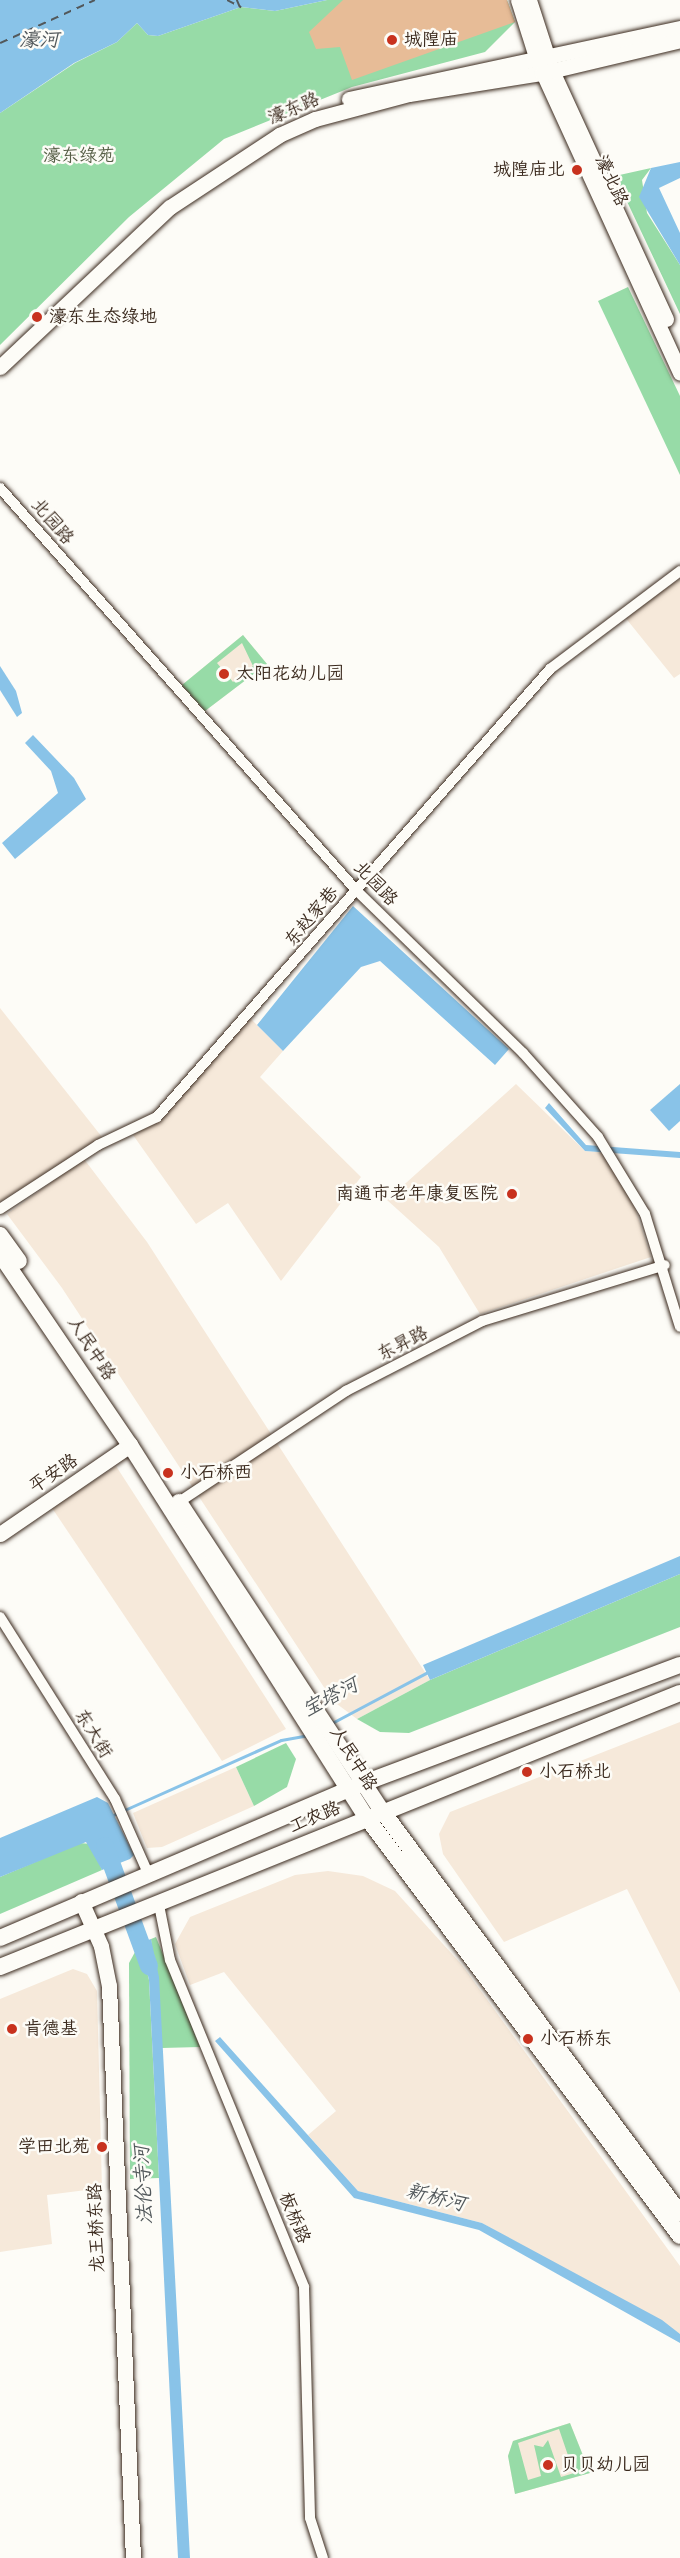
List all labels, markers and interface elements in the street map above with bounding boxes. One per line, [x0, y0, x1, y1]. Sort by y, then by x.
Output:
water label: 濠河 [19, 27, 59, 51]
place label: 城隍庙 [404, 29, 458, 51]
marker: 城隍庙 [385, 33, 399, 47]
street label: 濠东路 [265, 89, 323, 129]
park label: 濠东绿苑 [43, 145, 115, 167]
street label: 濠北路 [590, 152, 632, 210]
place label: 城隍庙北 [493, 159, 565, 181]
marker: 城隍庙北 [570, 163, 584, 177]
place label: 濠东生态绿地 [49, 306, 157, 328]
marker: 濠东生态绿地 [30, 310, 44, 324]
street label: 北园路 [26, 495, 78, 549]
place label: 太阳花幼儿园 [236, 663, 344, 685]
marker: 太阳花幼儿园 [217, 667, 231, 681]
street label: 北园路 [348, 857, 402, 911]
street label: 东赵家巷 [281, 882, 343, 952]
place label: 南通市老年康复医院 [336, 1183, 498, 1205]
marker: 南通市老年康复医院 [503, 1185, 521, 1203]
street label: 人民中路 [62, 1313, 120, 1385]
street label: 东昇路 [374, 1322, 432, 1366]
street label: 平安路 [26, 1450, 82, 1498]
place label: 小石桥西 [180, 1462, 252, 1484]
marker: 小石桥西 [161, 1466, 175, 1480]
water label: 宝塔河 [298, 1672, 362, 1722]
street label: 东大街 [70, 1705, 116, 1763]
street label: 人民中路 [325, 1723, 381, 1795]
place label: 小石桥北 [539, 1761, 611, 1783]
marker: 小石桥北 [520, 1765, 534, 1779]
street label: 工农路 [286, 1798, 344, 1838]
place label: 肯德基 [24, 2018, 78, 2040]
marker: 肯德基 [5, 2022, 19, 2036]
place label: 小石桥东 [540, 2028, 612, 2050]
marker: 小石桥东 [521, 2032, 535, 2046]
place label: 学田北苑 [18, 2136, 90, 2158]
marker: 学田北苑 [95, 2140, 109, 2154]
water label: 法伦寺河 [129, 2144, 157, 2226]
water label: 新桥河 [404, 2178, 468, 2216]
street label: 龙王桥东路 [85, 2183, 109, 2273]
street label: 板桥路 [274, 2189, 314, 2247]
place label: 贝贝幼儿园 [560, 2454, 650, 2476]
marker: 贝贝幼儿园 [541, 2458, 555, 2472]

